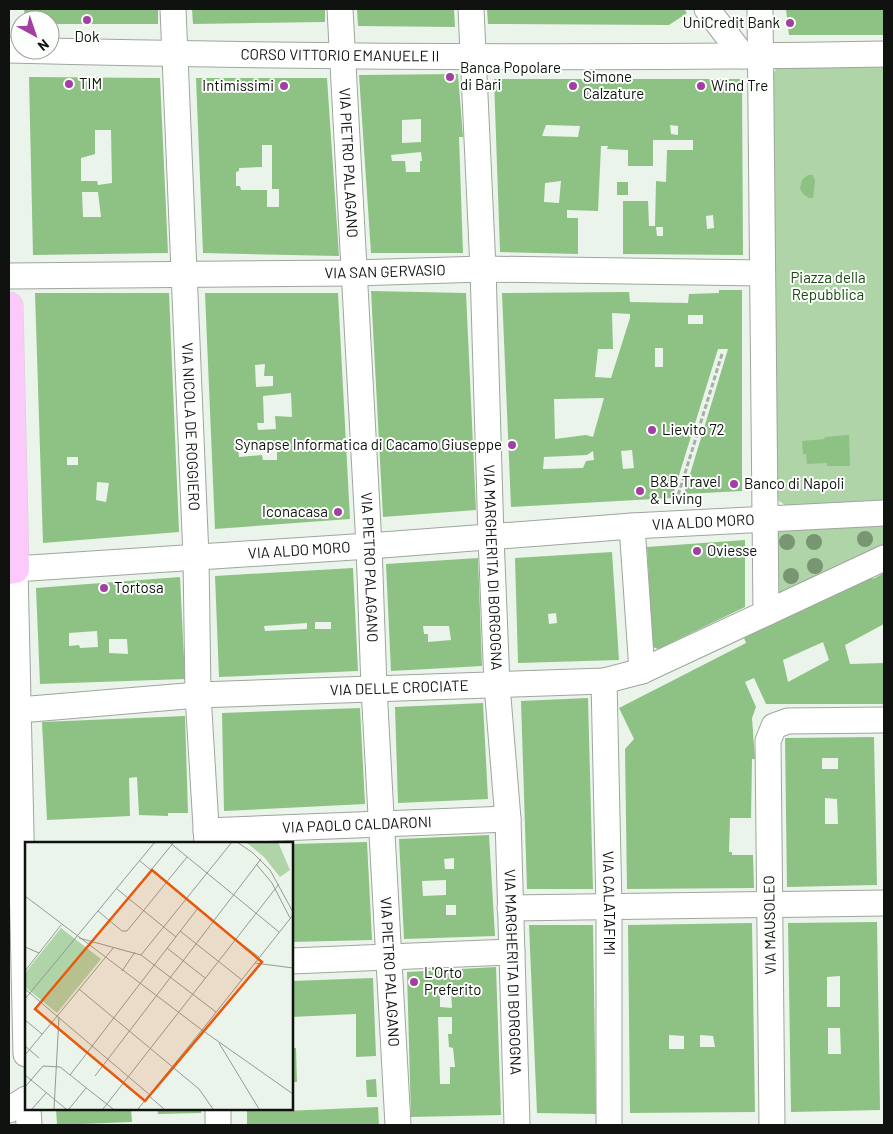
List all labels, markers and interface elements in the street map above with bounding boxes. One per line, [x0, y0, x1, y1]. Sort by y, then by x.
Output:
north arrow [10, 10, 60, 60]
place label: UniCredit Bank [683, 13, 780, 31]
marker: Dok [81, 14, 93, 26]
marker: UniCredit Bank [784, 17, 796, 29]
place label: Dok [75, 27, 100, 45]
text: N [35, 36, 53, 55]
street label: CORSO VITTORIO EMANUELE II [240, 44, 439, 64]
place label: Banca Popolare di Bari [460, 58, 561, 93]
place label: Simone Calzature [583, 67, 644, 102]
marker: Banca Popolare di Bari [444, 71, 456, 83]
place label: TIM [79, 74, 102, 92]
place label: Intimissimi [202, 76, 274, 94]
place label: Wind Tre [711, 76, 768, 94]
marker: TIM [63, 78, 75, 90]
marker: Intimissimi [278, 80, 290, 92]
marker: Simone Calzature [567, 80, 579, 92]
marker: Wind Tre [695, 80, 707, 92]
street label: VIA PIETRO PALAGANO [336, 87, 362, 238]
street label: VIA SAN GERVASIO [324, 260, 446, 281]
park label: Piazza della Repubblica [790, 268, 866, 303]
street label: VIA NICOLA DE ROGGIERO [179, 342, 204, 511]
place label: Lievito 72 [662, 420, 725, 438]
marker: Lievito 72 [646, 424, 658, 436]
place label: Synapse Informatica di Cacamo Giuseppe [235, 435, 502, 453]
marker: Synapse Informatica di Cacamo Giuseppe [506, 439, 518, 451]
street label: VIA MARGHERITA DI BORGOGNA [481, 464, 506, 671]
place label: B&B Travel & Living [650, 472, 721, 507]
place label: Banco di Napoli [744, 474, 844, 492]
marker: Banco di Napoli [728, 478, 740, 490]
marker: B&B Travel & Living [634, 485, 646, 497]
street label: VIA PIETRO PALAGANO [358, 492, 382, 643]
place label: Iconacasa [262, 502, 328, 520]
marker: Iconacasa [332, 506, 344, 518]
street label: VIA ALDO MORO [651, 510, 755, 533]
street label: VIA ALDO MORO [247, 537, 351, 562]
place label: Oviesse [707, 541, 757, 559]
marker: Oviesse [691, 545, 703, 557]
place label: Tortosa [114, 578, 164, 596]
marker: Tortosa [98, 582, 110, 594]
street label: VIA DELLE CROCIATE [330, 676, 469, 698]
street label: VIA PAOLO CALDARONI [282, 812, 432, 836]
inset map [25, 842, 292, 1109]
street label: VIA CALATAFIMI [600, 851, 619, 955]
street label: VIA MARGHERITA DI BORGOGNA [501, 869, 526, 1075]
street label: VIA MAUSOLEO [759, 875, 779, 975]
street label: VIA PIETRO PALAGANO [377, 896, 404, 1047]
place label: L'Orto Preferito [424, 963, 481, 998]
marker: L'Orto Preferito [408, 976, 420, 988]

